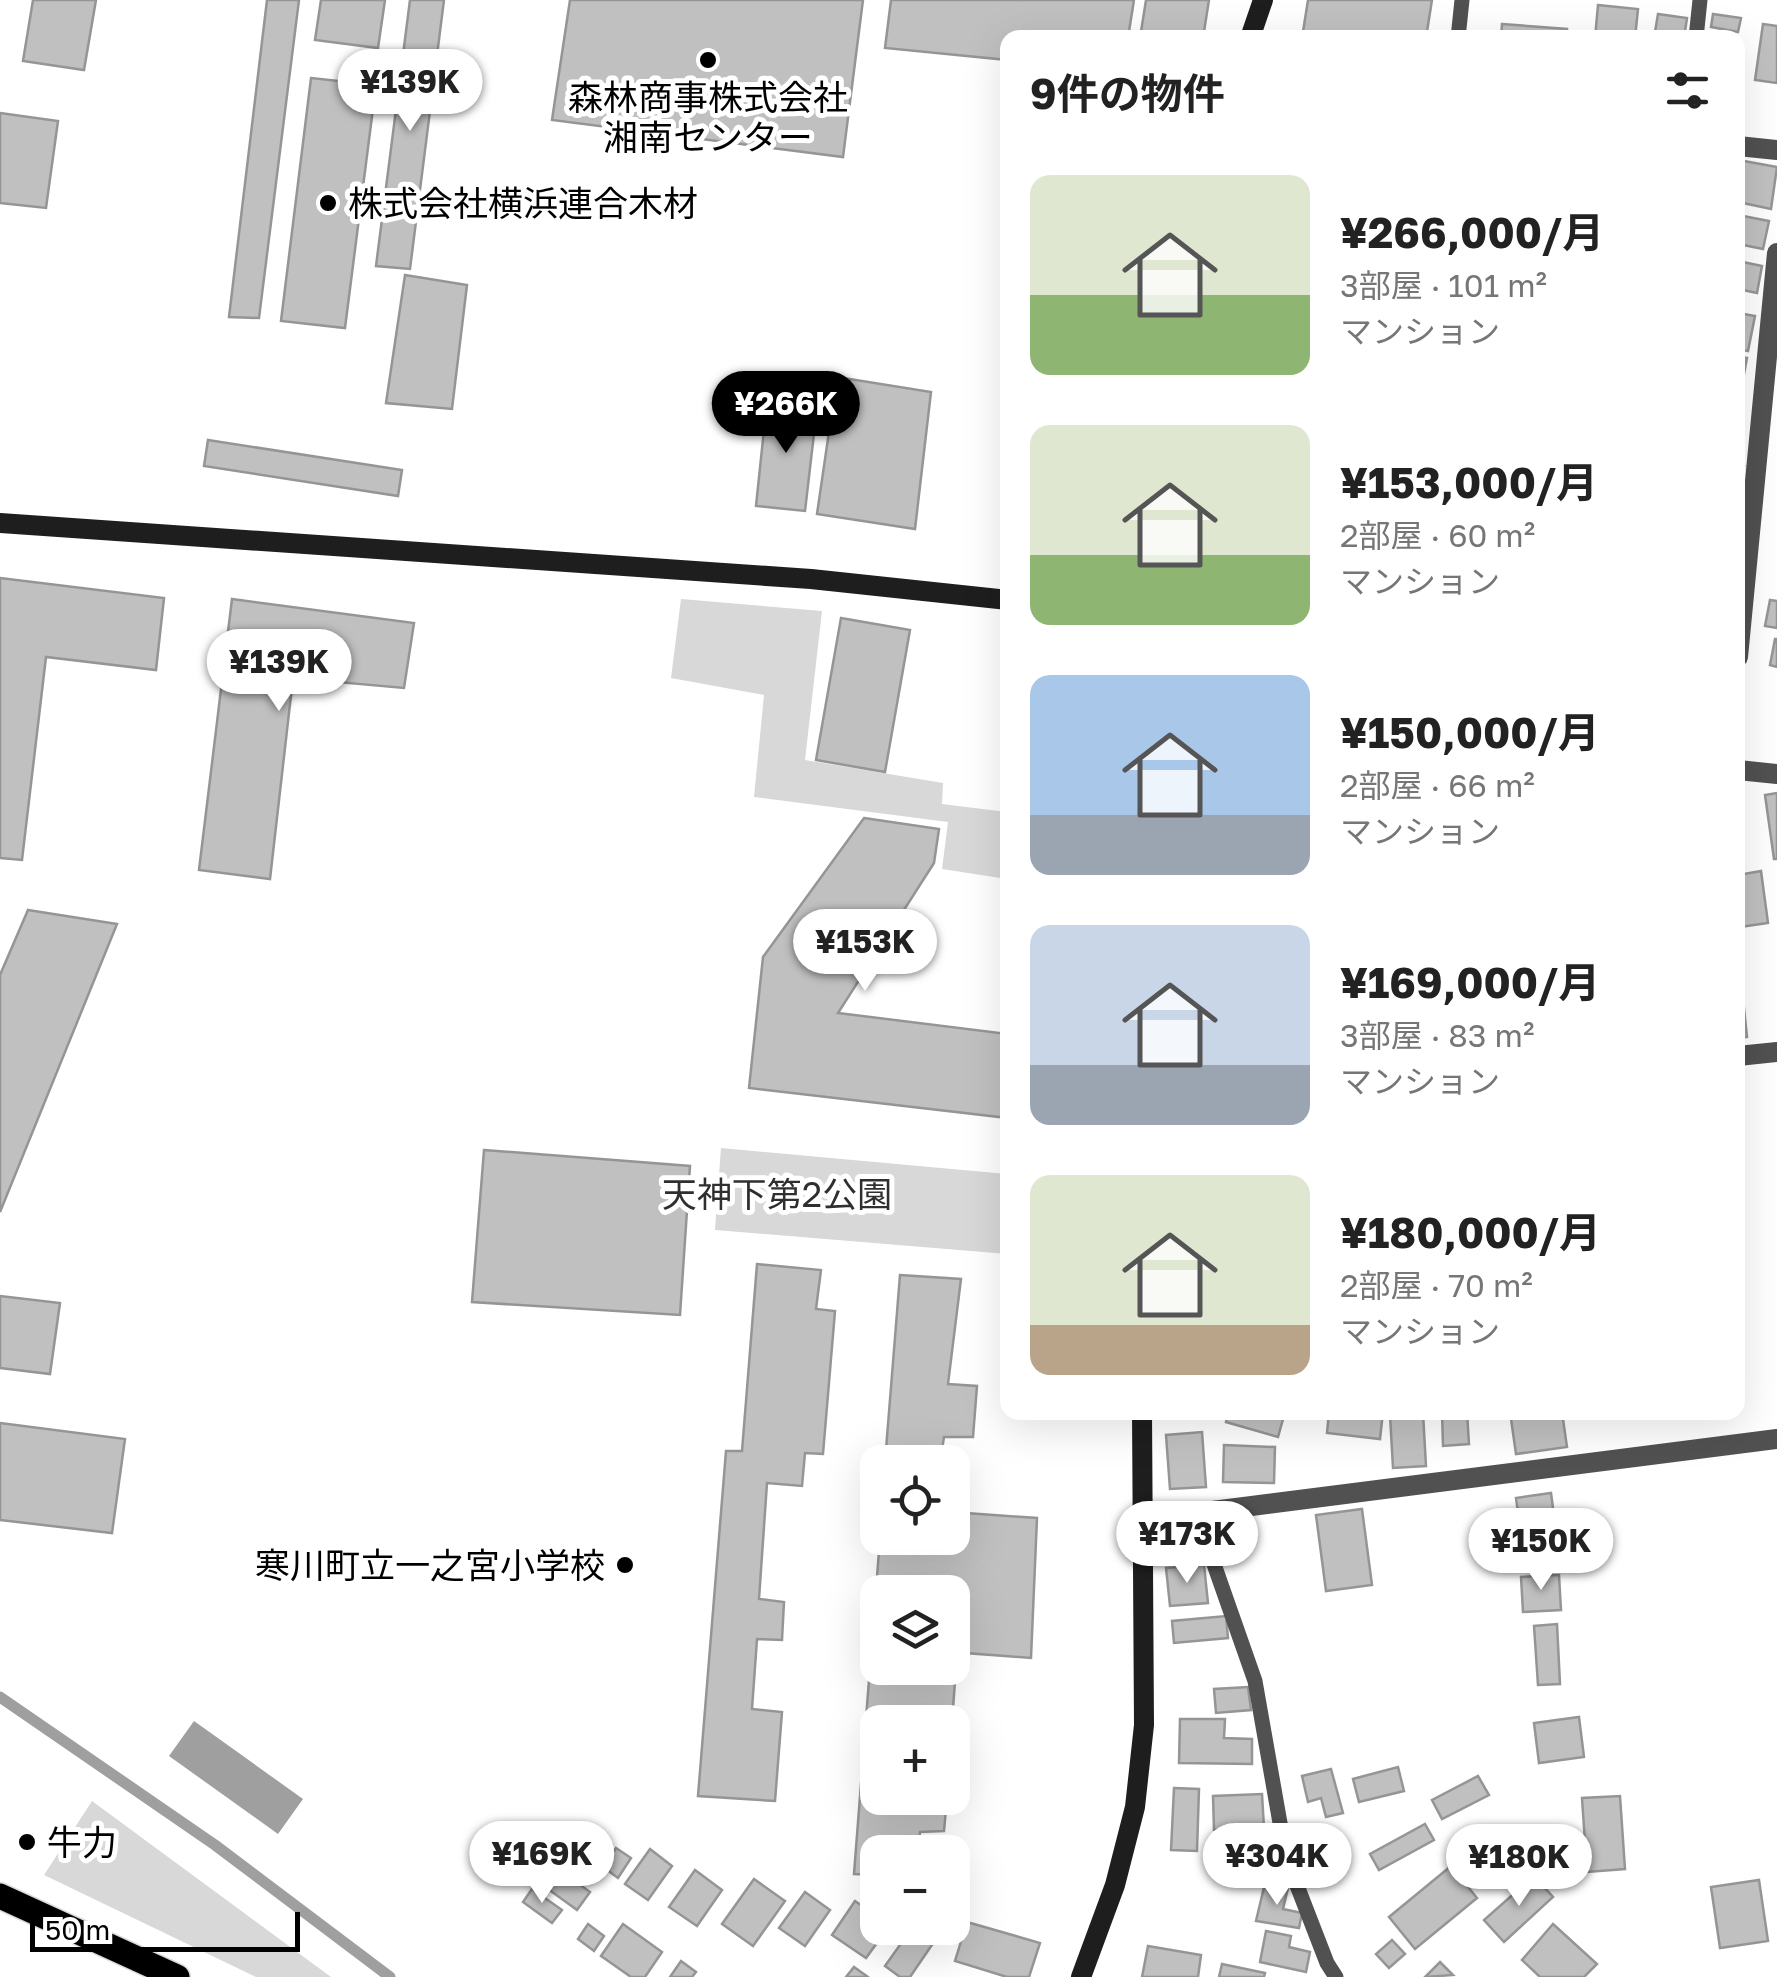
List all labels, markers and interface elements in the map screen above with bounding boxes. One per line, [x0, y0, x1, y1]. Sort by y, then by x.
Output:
pin: ¥139K [340, 49, 480, 134]
marker: 森林商事株式会社 湘南センター [697, 49, 719, 71]
text: ¥139K [360, 62, 460, 100]
icon: filters [1660, 63, 1715, 118]
text: 9件の物件 [1030, 68, 1225, 118]
place label: 森林商事株式会社 湘南センター [568, 76, 848, 158]
place label: 株式会社横浜連合木材 [348, 182, 698, 224]
marker: 株式会社横浜連合木材 [317, 192, 339, 214]
text: ¥266,000/月 [1340, 207, 1604, 257]
icon: home [1110, 215, 1230, 335]
text: 3部屋 · 101 m² [1340, 266, 1547, 304]
text: マンション [1340, 312, 1500, 350]
pin: ¥266K [716, 371, 856, 456]
text: ¥266K [734, 384, 838, 422]
text: ¥153,000/月 [1340, 457, 1598, 507]
icon: home [1110, 465, 1230, 585]
text: 2部屋 · 60 m² [1340, 516, 1535, 554]
text: マンション [1340, 562, 1500, 600]
pin: ¥139K [209, 629, 349, 714]
text: ¥139K [229, 642, 329, 680]
text: ¥150,000/月 [1340, 707, 1600, 757]
icon: home [1110, 715, 1230, 835]
text: 2部屋 · 66 m² [1340, 766, 1535, 804]
text: マンション [1340, 812, 1500, 850]
pin: ¥153K [795, 909, 935, 994]
text: ¥153K [815, 922, 915, 960]
text: ¥169,000/月 [1340, 957, 1600, 1007]
icon: home [1110, 965, 1230, 1085]
text: 3部屋 · 83 m² [1340, 1016, 1534, 1054]
text: マンション [1340, 1062, 1500, 1100]
park label: 天神下第2公園 [662, 1173, 892, 1215]
text: ¥180,000/月 [1340, 1207, 1601, 1257]
icon: home [1110, 1215, 1230, 1335]
text: 2部屋 · 70 m² [1340, 1266, 1533, 1304]
text: マンション [1340, 1312, 1500, 1350]
map controls [860, 1445, 970, 1945]
button: locate [860, 1445, 970, 1555]
pin: ¥173K [1117, 1501, 1257, 1586]
pin: ¥150K [1471, 1508, 1611, 1593]
text: ¥173K [1138, 1514, 1236, 1552]
text: ¥150K [1490, 1521, 1592, 1559]
place label: 寒川町立一之宮小学校 [255, 1544, 605, 1586]
marker: 寒川町立一之宮小学校 [614, 1554, 636, 1576]
button: layers [860, 1575, 970, 1685]
button: + [860, 1705, 970, 1815]
place label: 牛力 [47, 1821, 117, 1863]
pin: ¥169K [472, 1821, 612, 1906]
pin: ¥304K [1207, 1823, 1347, 1908]
pin: ¥180K [1449, 1824, 1589, 1909]
marker: 牛力 [16, 1831, 38, 1853]
text: ¥169K [491, 1834, 593, 1872]
button: − [860, 1835, 970, 1945]
text: ¥304K [1225, 1836, 1329, 1874]
text: ¥180K [1468, 1837, 1570, 1875]
scale bar [30, 1907, 300, 1952]
text: 50 m [45, 1913, 110, 1946]

